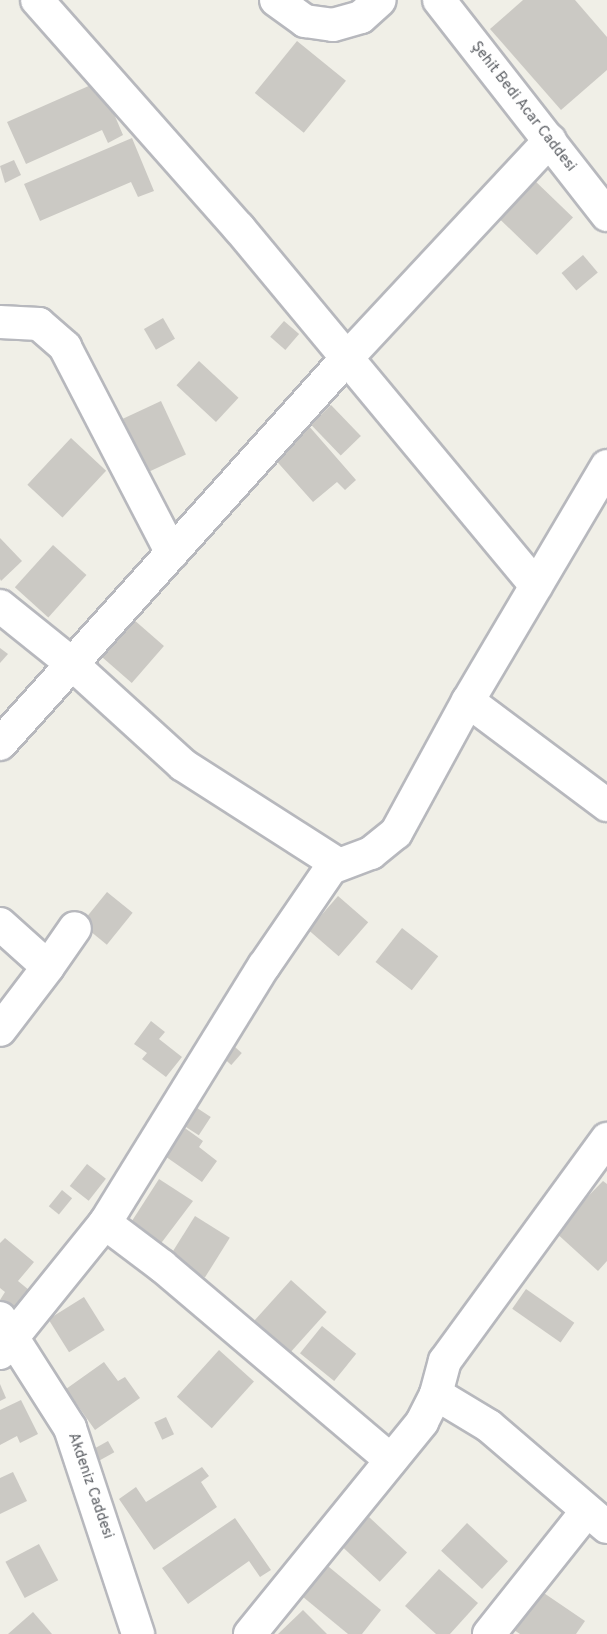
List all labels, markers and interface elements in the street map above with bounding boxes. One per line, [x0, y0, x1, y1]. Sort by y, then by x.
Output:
street label: Şehit Bedi Acar Caddesi [466, 38, 580, 176]
street label: Akdeniz Caddesi [63, 1431, 117, 1541]

